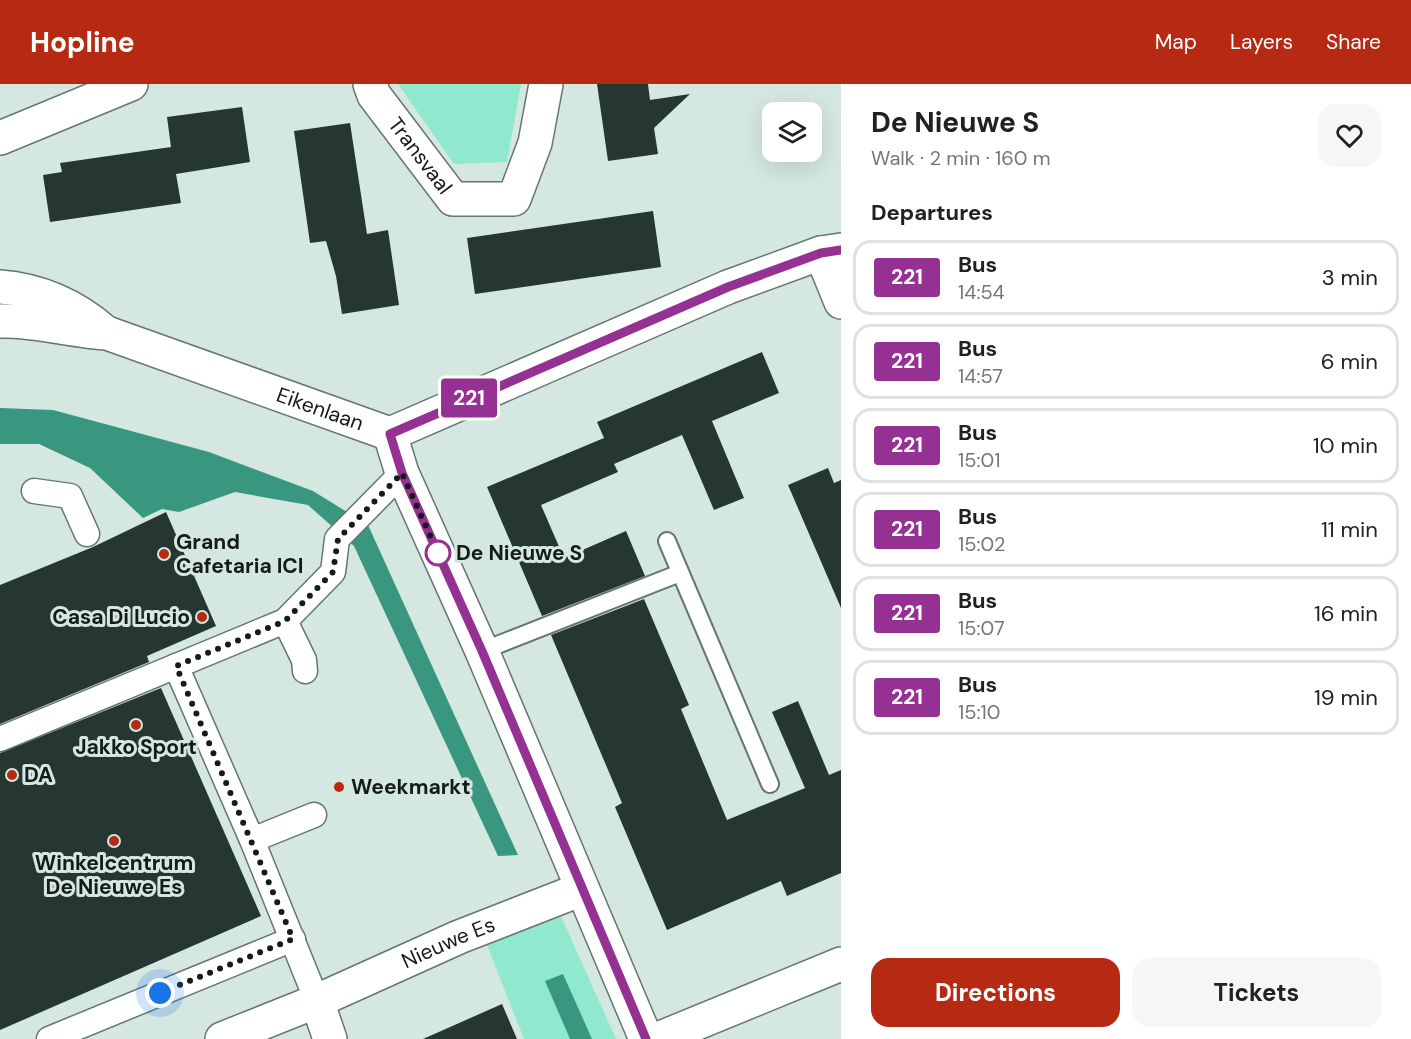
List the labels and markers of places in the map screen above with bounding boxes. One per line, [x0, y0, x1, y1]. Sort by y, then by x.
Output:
place label: Grand Cafetaria ICI [176, 528, 304, 580]
place label: De Nieuwe S [456, 539, 582, 567]
marker: De Nieuwe S [425, 540, 451, 566]
marker: Grand Cafetaria ICI [157, 547, 171, 561]
place label: Casa Di Lucio [52, 603, 190, 631]
marker: Casa Di Lucio [195, 610, 209, 624]
marker: Jakko Sport [129, 718, 143, 732]
place label: Jakko Sport [75, 733, 197, 761]
place label: DA [24, 761, 53, 789]
marker: DA [5, 768, 19, 782]
place label: Weekmarkt [351, 773, 471, 801]
marker: Weekmarkt [332, 780, 346, 794]
marker: Winkelcentrum De Nieuwe Es [107, 834, 121, 848]
place label: Winkelcentrum De Nieuwe Es [35, 849, 193, 901]

